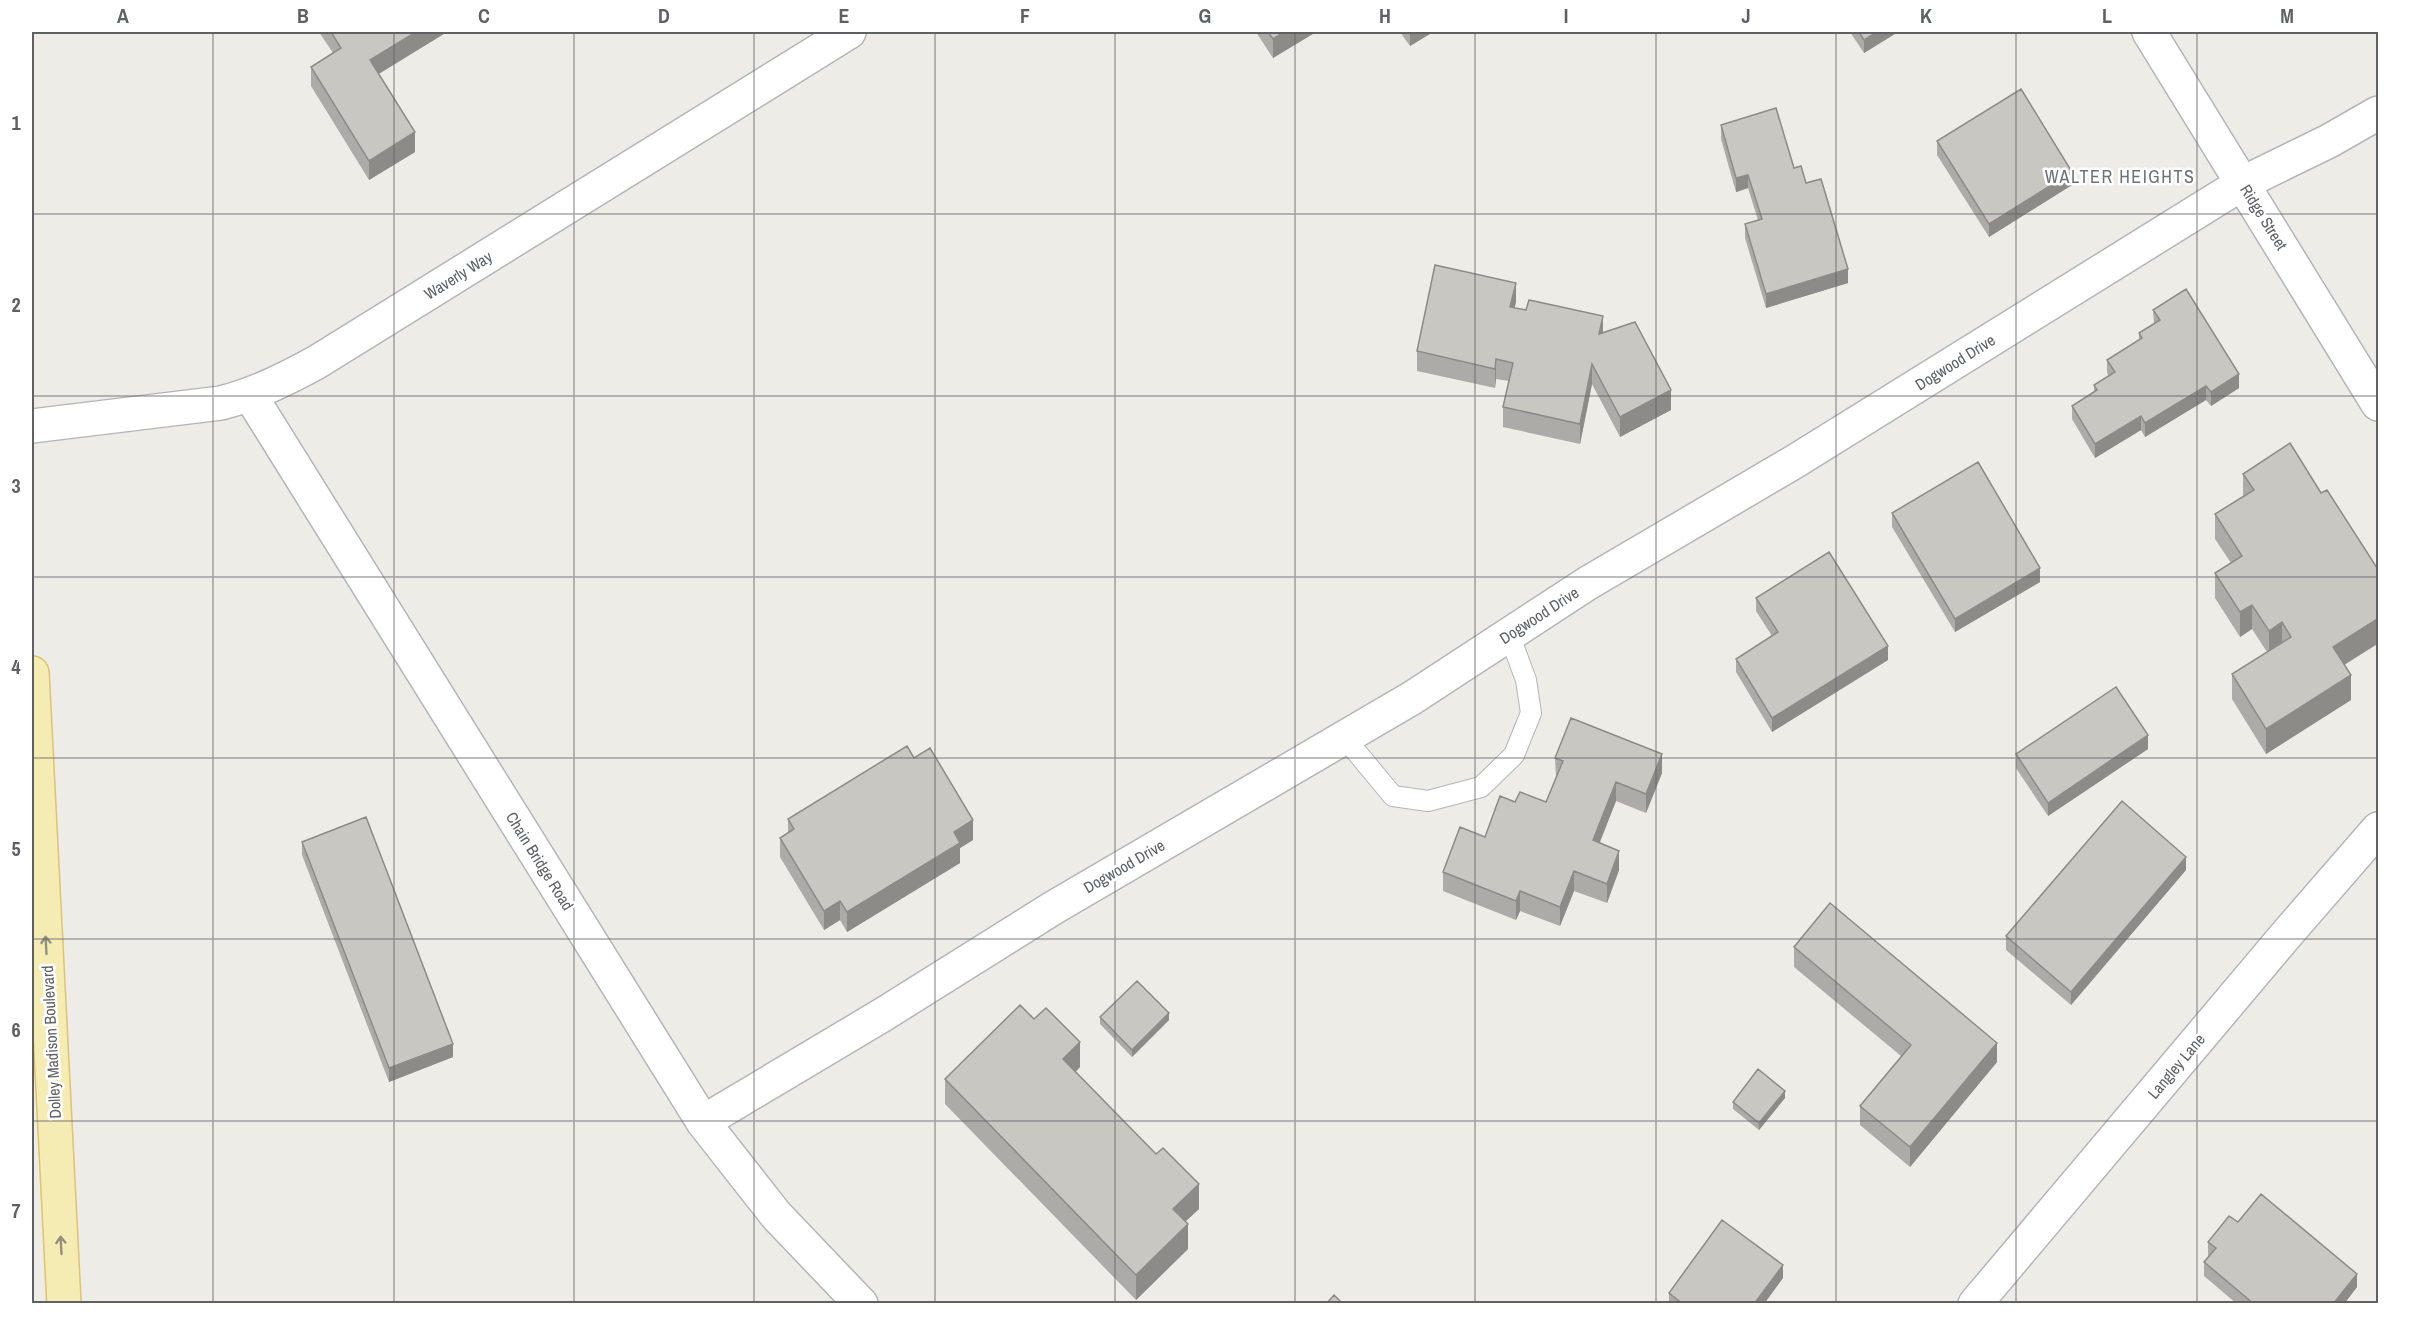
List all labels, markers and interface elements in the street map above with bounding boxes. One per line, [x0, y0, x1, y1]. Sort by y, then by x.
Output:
text: A [117, 2, 129, 29]
text: B [297, 2, 309, 29]
text: C [478, 2, 490, 29]
text: D [658, 2, 670, 29]
text: E [839, 2, 850, 29]
text: F [1020, 2, 1030, 29]
text: G [1199, 2, 1211, 29]
text: H [1379, 2, 1391, 29]
text: I [1564, 2, 1568, 29]
text: J [1741, 2, 1751, 29]
text: K [1920, 2, 1932, 29]
text: L [2102, 2, 2112, 29]
text: M [2280, 2, 2294, 29]
text: 1 [11, 109, 21, 136]
district label: WALTER HEIGHTS [2045, 164, 2195, 189]
street label: Ridge Street [2235, 180, 2293, 254]
street label: Waverly Way [420, 245, 497, 305]
text: 2 [11, 291, 21, 318]
street label: Dogwood Drive [1911, 329, 1999, 395]
text: 3 [11, 472, 21, 499]
street label: Dogwood Drive [1495, 581, 1583, 649]
text: 4 [11, 653, 21, 680]
street label: Chain Bridge Road [501, 808, 579, 914]
street label: Dogwood Drive [1079, 834, 1169, 898]
text: 5 [11, 835, 21, 862]
one-way arrow [40, 936, 51, 956]
street label: Dolley Madison Boulevard [36, 965, 66, 1119]
text: 6 [11, 1016, 21, 1043]
street label: Langley Lane [2142, 1029, 2210, 1103]
text: 7 [11, 1197, 21, 1224]
one-way arrow [56, 1236, 67, 1256]

